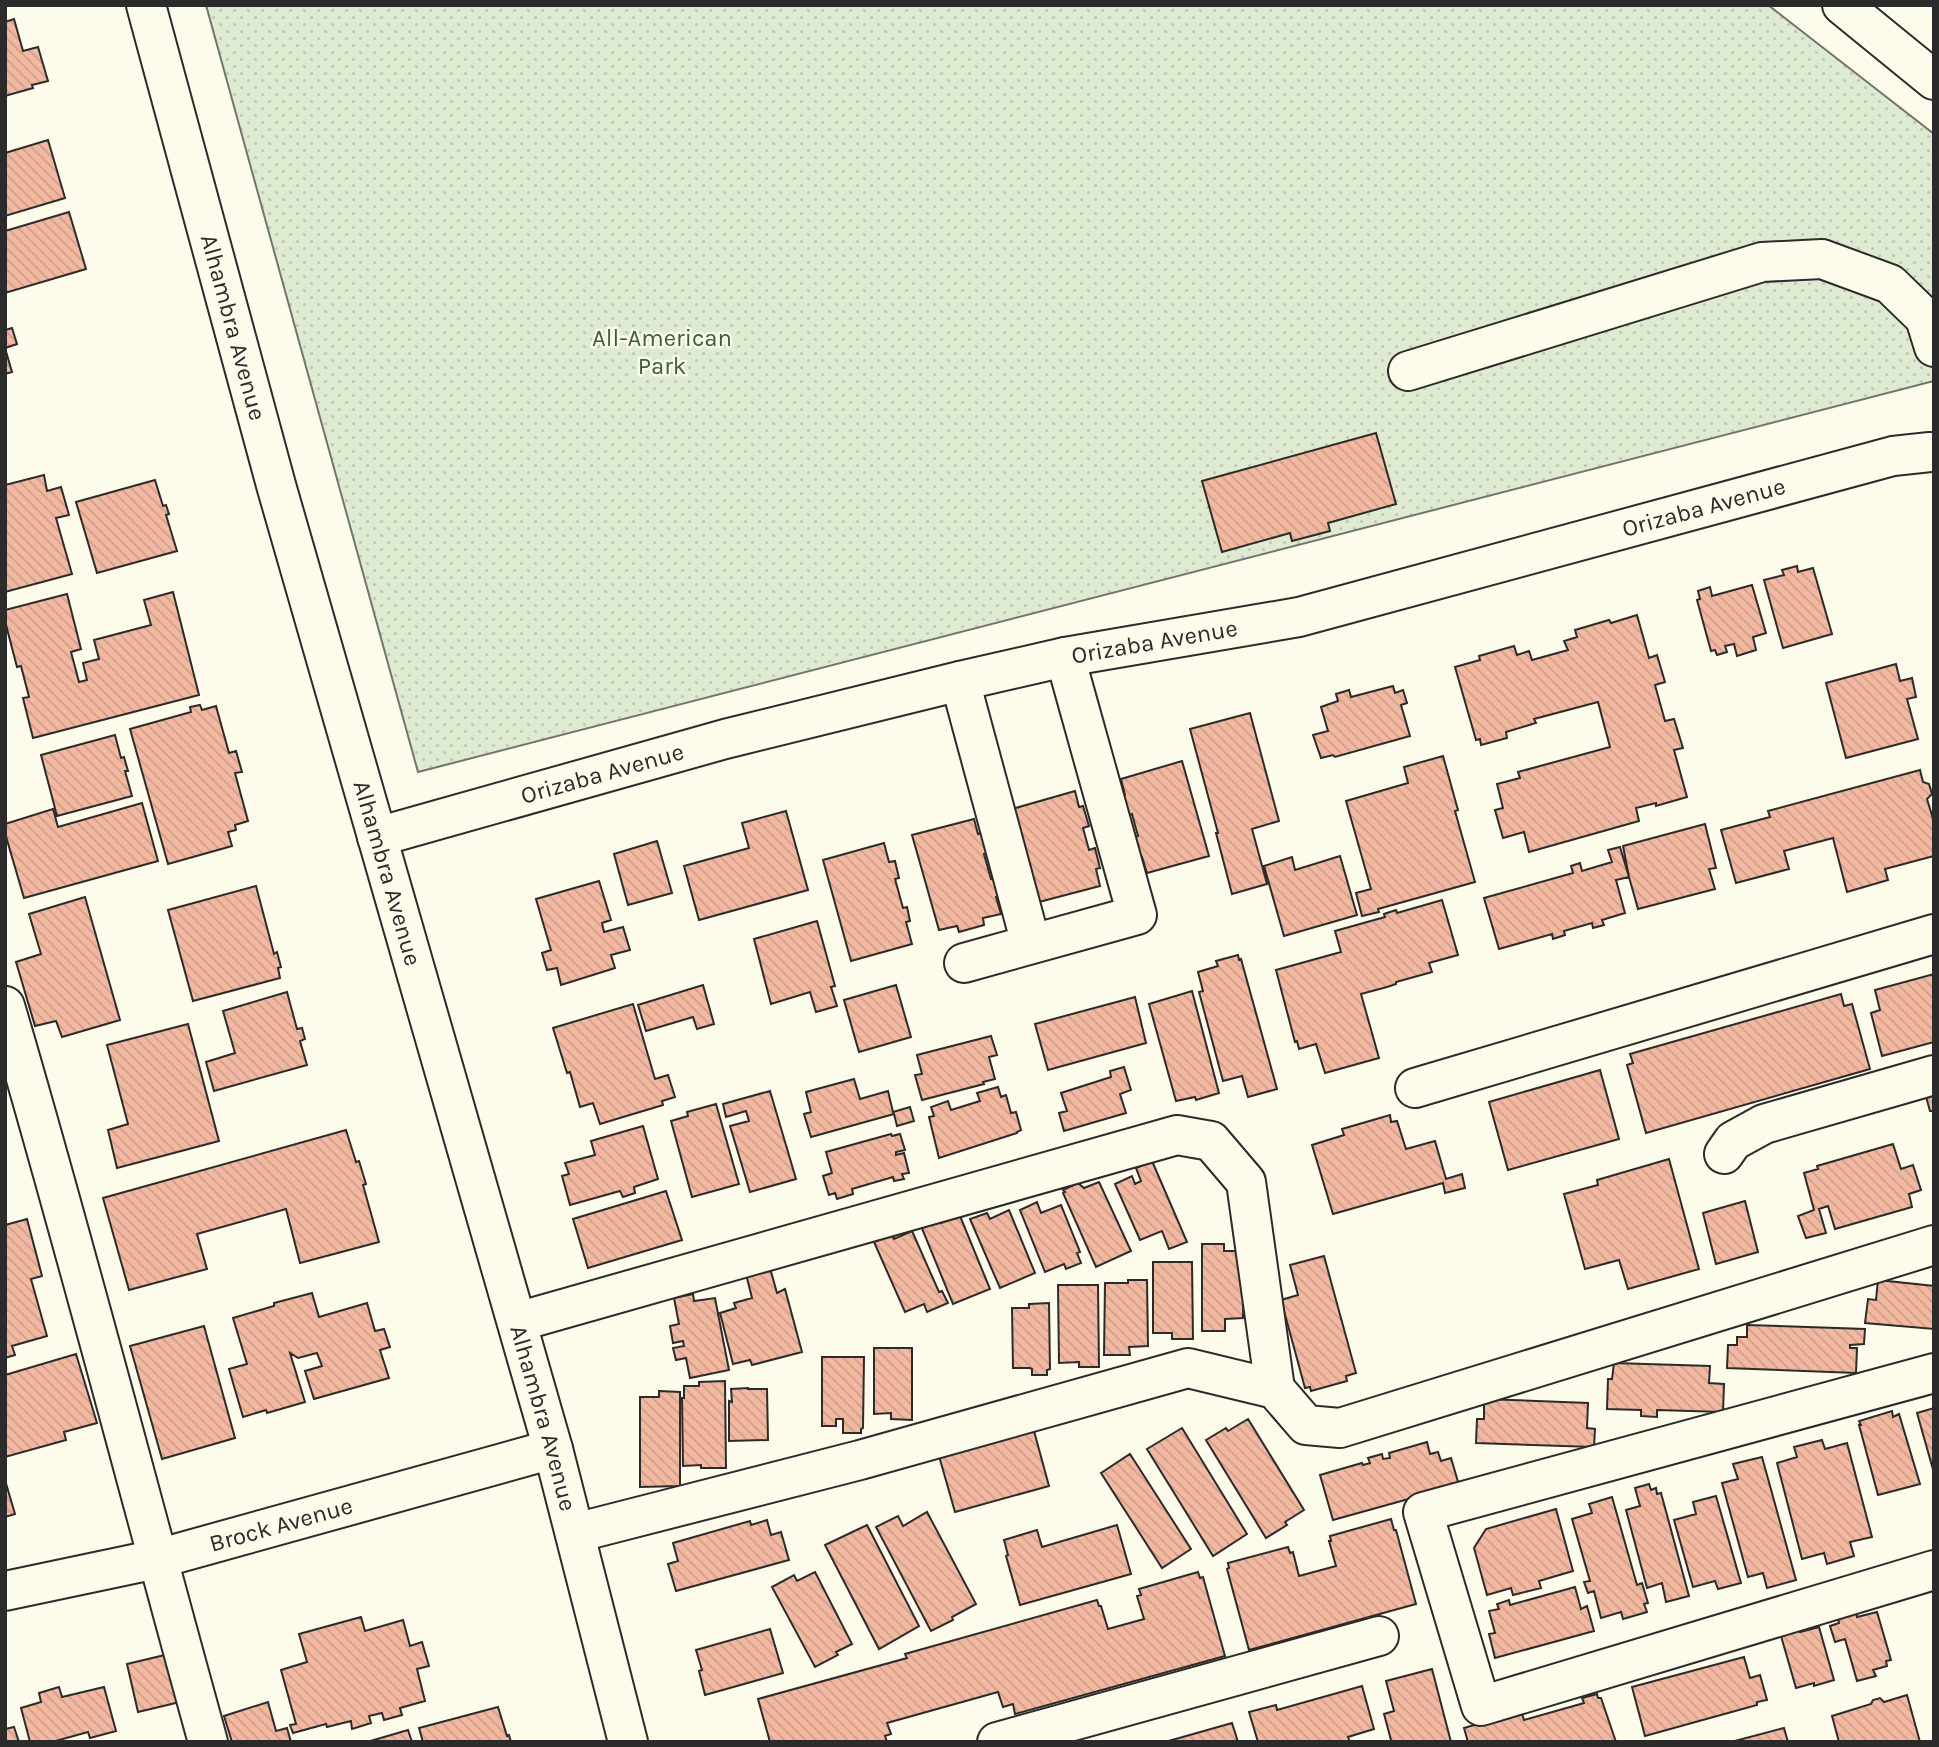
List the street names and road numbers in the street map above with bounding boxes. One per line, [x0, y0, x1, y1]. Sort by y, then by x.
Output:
street label: Alhambra Avenue [195, 231, 272, 423]
street label: Orizaba Avenue [1619, 472, 1789, 543]
street label: Orizaba Avenue [1069, 614, 1240, 670]
street label: Orizaba Avenue [518, 737, 687, 810]
street label: Alhambra Avenue [348, 777, 427, 969]
street label: Alhambra Avenue [504, 1322, 582, 1514]
street label: Brock Avenue [206, 1491, 356, 1558]

